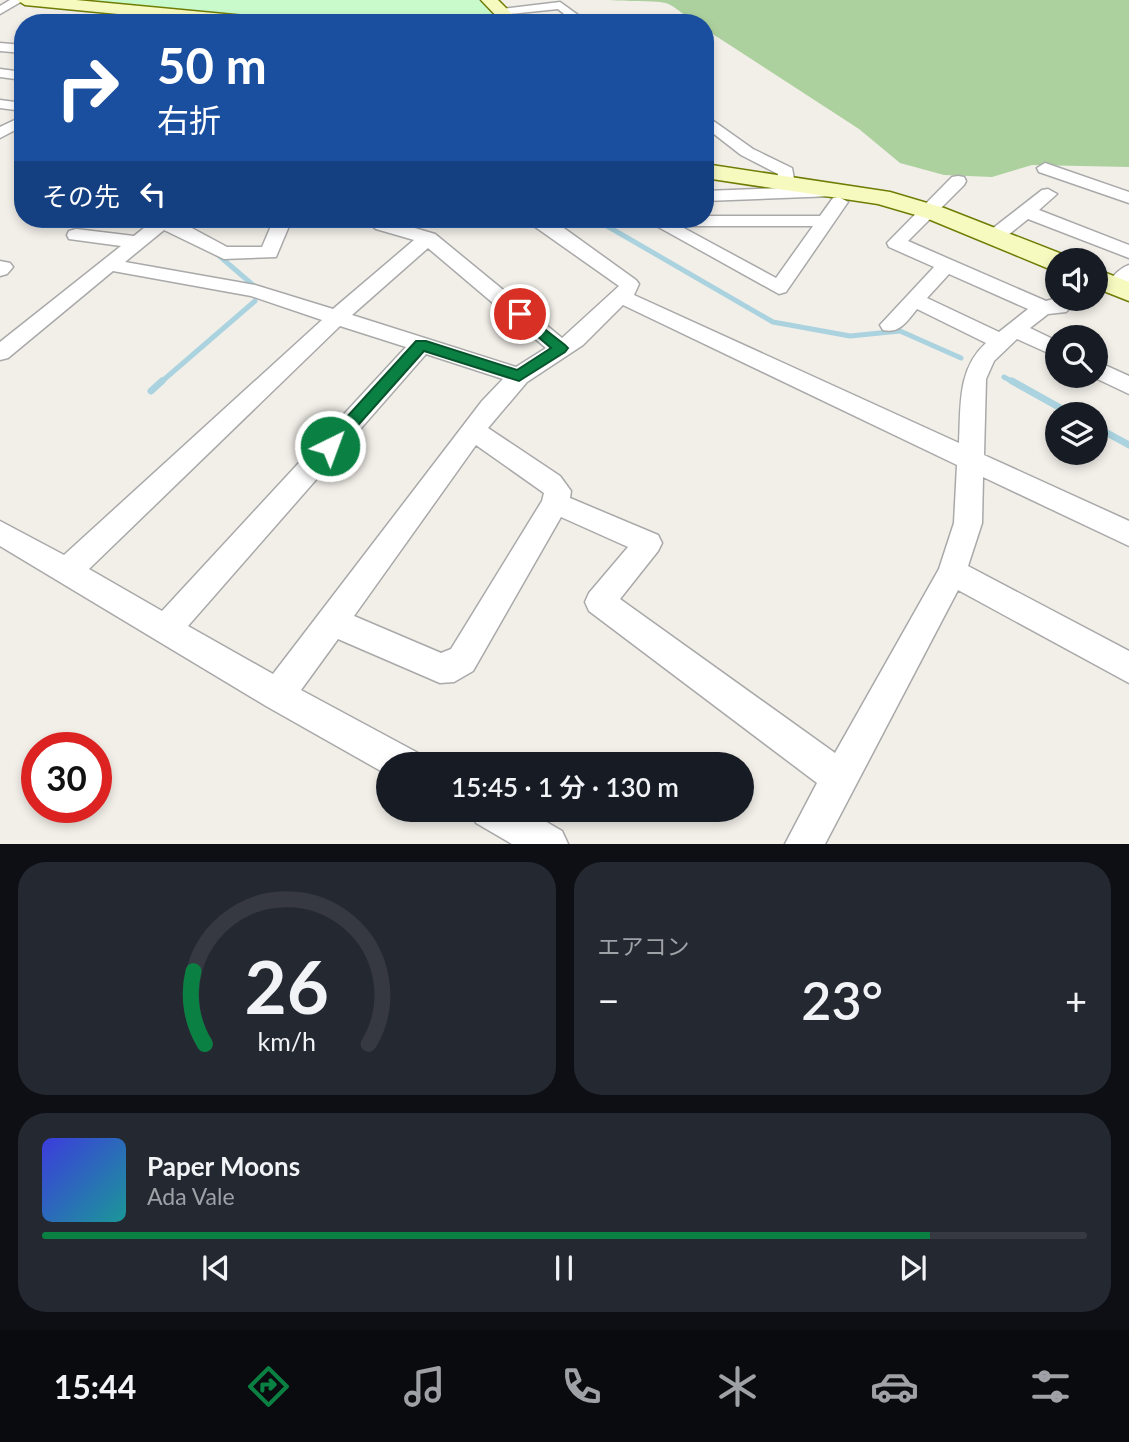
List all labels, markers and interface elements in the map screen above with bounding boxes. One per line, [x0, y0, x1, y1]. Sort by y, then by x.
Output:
text: 50 m [157, 36, 267, 94]
icon: right [42, 42, 133, 133]
text: 右折 [157, 100, 221, 139]
icon: left [134, 175, 172, 213]
text: その先 [42, 180, 120, 212]
map controls [1045, 248, 1108, 465]
button: sound [1045, 248, 1108, 311]
pin [490, 284, 550, 344]
icon: arrive [501, 295, 539, 333]
button: search [1045, 325, 1108, 388]
button: layers [1045, 402, 1108, 465]
position arrow [293, 409, 367, 483]
speed limit sign: 30 [21, 732, 112, 823]
text: 15:45 · 1 分 · 130 m [451, 771, 679, 803]
text: エアコン [598, 932, 690, 960]
text: 26 [245, 943, 329, 1031]
text: 23° [801, 969, 883, 1031]
text: − [598, 977, 620, 1023]
text: + [1065, 977, 1087, 1023]
text: km/h [257, 1026, 316, 1056]
text: Paper Moons [147, 1150, 300, 1182]
text: Ada Vale [147, 1182, 235, 1210]
icon: previous [197, 1249, 235, 1287]
icon: pause [545, 1249, 583, 1287]
icon: next [894, 1249, 932, 1287]
icon: directions [244, 1362, 293, 1411]
icon: music [400, 1362, 449, 1411]
icon: phone [557, 1362, 606, 1411]
icon: climate [713, 1362, 762, 1411]
icon: car [870, 1362, 919, 1411]
icon: filters [1026, 1362, 1075, 1411]
text: 15:44 [54, 1367, 136, 1406]

